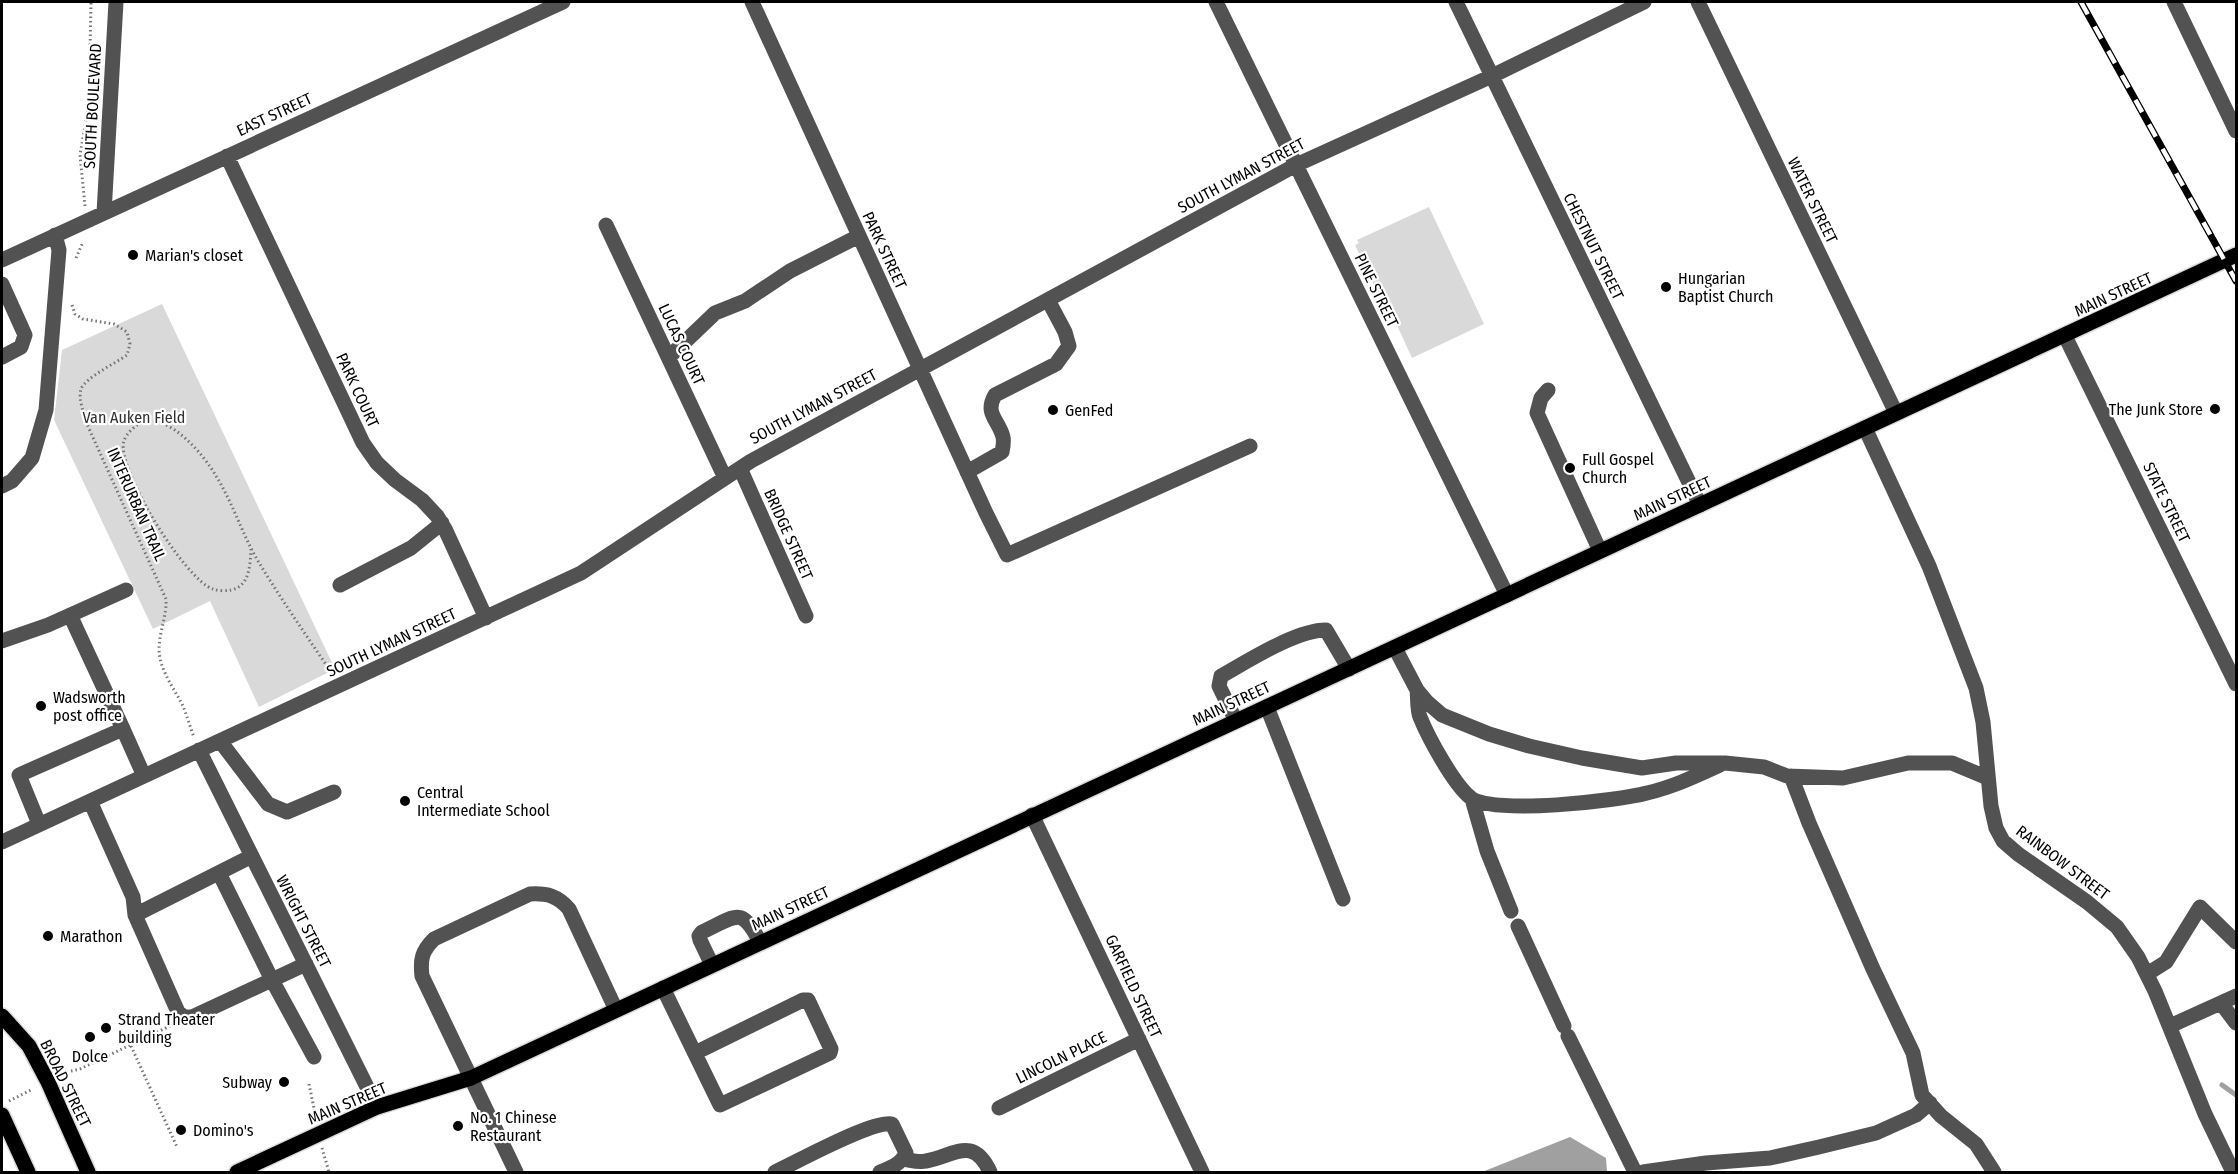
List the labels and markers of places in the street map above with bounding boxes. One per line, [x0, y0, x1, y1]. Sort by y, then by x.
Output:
place label: Marian's closet [145, 246, 244, 265]
marker: Marian's closet [126, 248, 140, 262]
place label: Hungarian Baptist Church [1678, 269, 1773, 306]
marker: Hungarian Baptist Church [1659, 280, 1673, 294]
place label: The Junk Store [2109, 400, 2203, 419]
place label: GenFed [1065, 401, 1113, 420]
marker: The Junk Store [2208, 402, 2222, 416]
marker: GenFed [1046, 403, 1060, 417]
place label: Full Gospel Church [1582, 450, 1654, 487]
marker: Full Gospel Church [1563, 461, 1577, 475]
place label: Wadsworth post office [53, 688, 126, 725]
marker: Wadsworth post office [34, 699, 48, 713]
place label: Central Intermediate School [417, 783, 550, 820]
marker: Central Intermediate School [398, 794, 412, 808]
place label: Marathon [60, 927, 123, 946]
marker: Marathon [41, 929, 55, 943]
place label: Strand Theater building [118, 1010, 215, 1047]
marker: Strand Theater building [99, 1021, 113, 1035]
marker: Dolce [83, 1030, 97, 1044]
place label: Dolce [72, 1047, 108, 1066]
place label: Subway [222, 1073, 273, 1092]
marker: Subway [277, 1075, 291, 1089]
place label: No. 1 Chinese Restaurant [470, 1108, 557, 1145]
marker: No. 1 Chinese Restaurant [451, 1119, 465, 1133]
place label: Domino's [193, 1121, 254, 1140]
marker: Domino's [174, 1123, 188, 1137]

